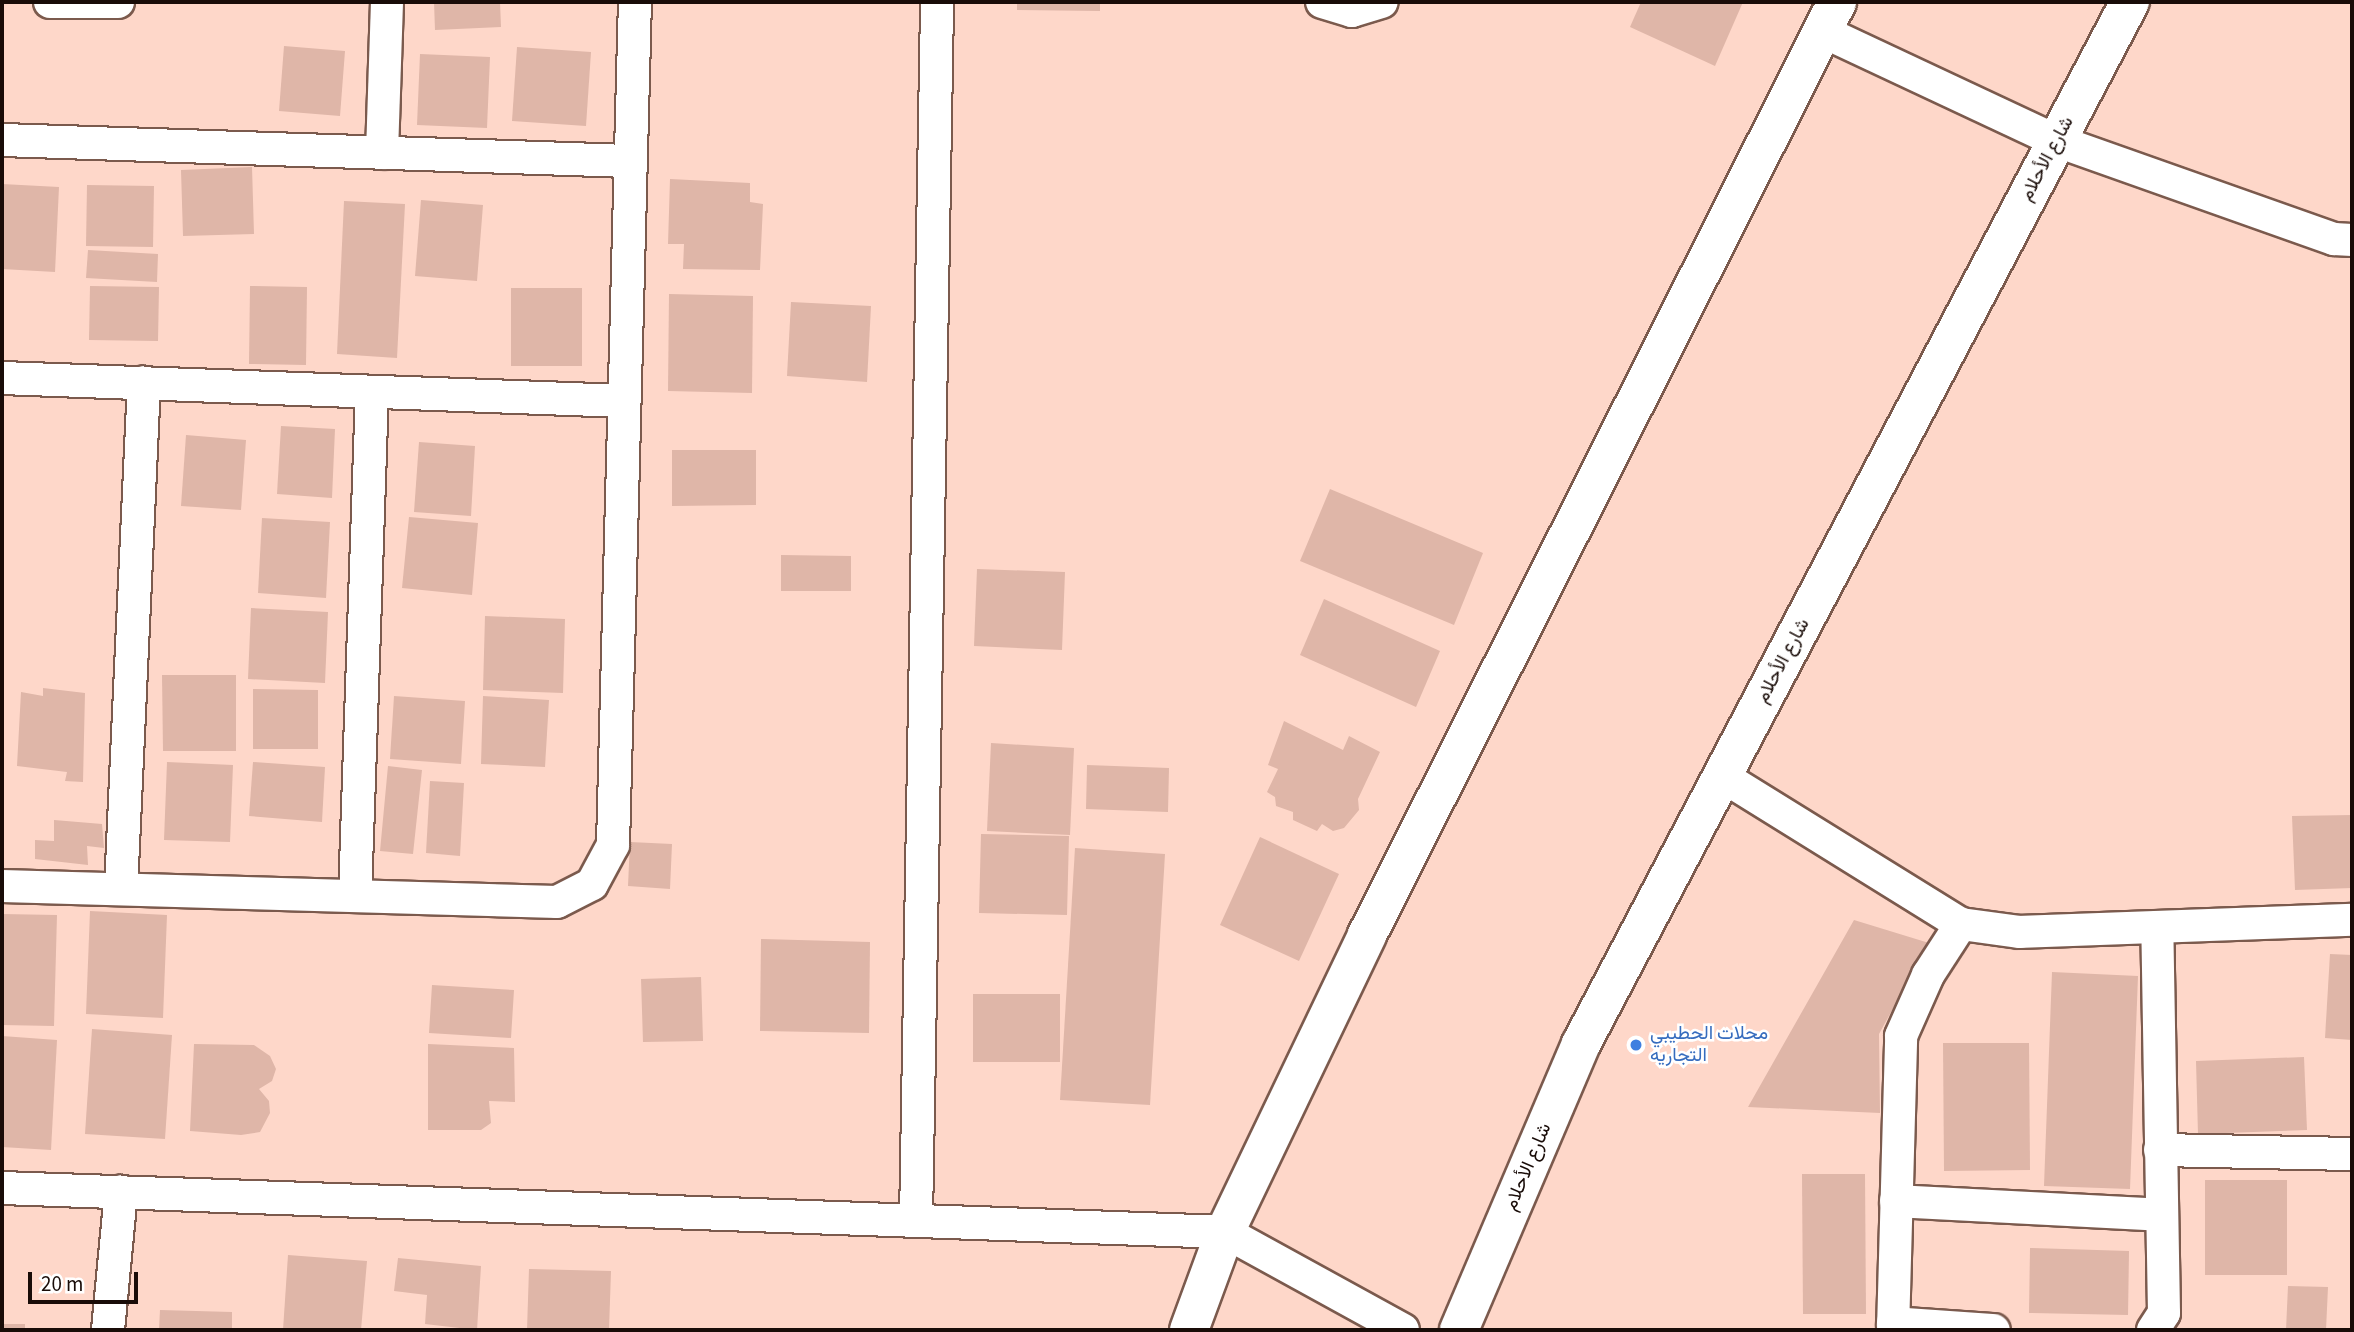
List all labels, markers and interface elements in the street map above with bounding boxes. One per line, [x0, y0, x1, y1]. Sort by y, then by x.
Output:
street label: شارع الأحلام [2015, 113, 2079, 205]
street label: شارع الأحلام [1751, 615, 1815, 707]
place label: محلات الحطيبي التجاريه [1650, 1023, 1768, 1067]
marker: محلات الحطيبي التجاريه [1628, 1037, 1644, 1053]
street label: شارع الأحلام [1499, 1120, 1557, 1214]
scale bar [32, 1258, 142, 1302]
text: 20 m [41, 1269, 83, 1299]

